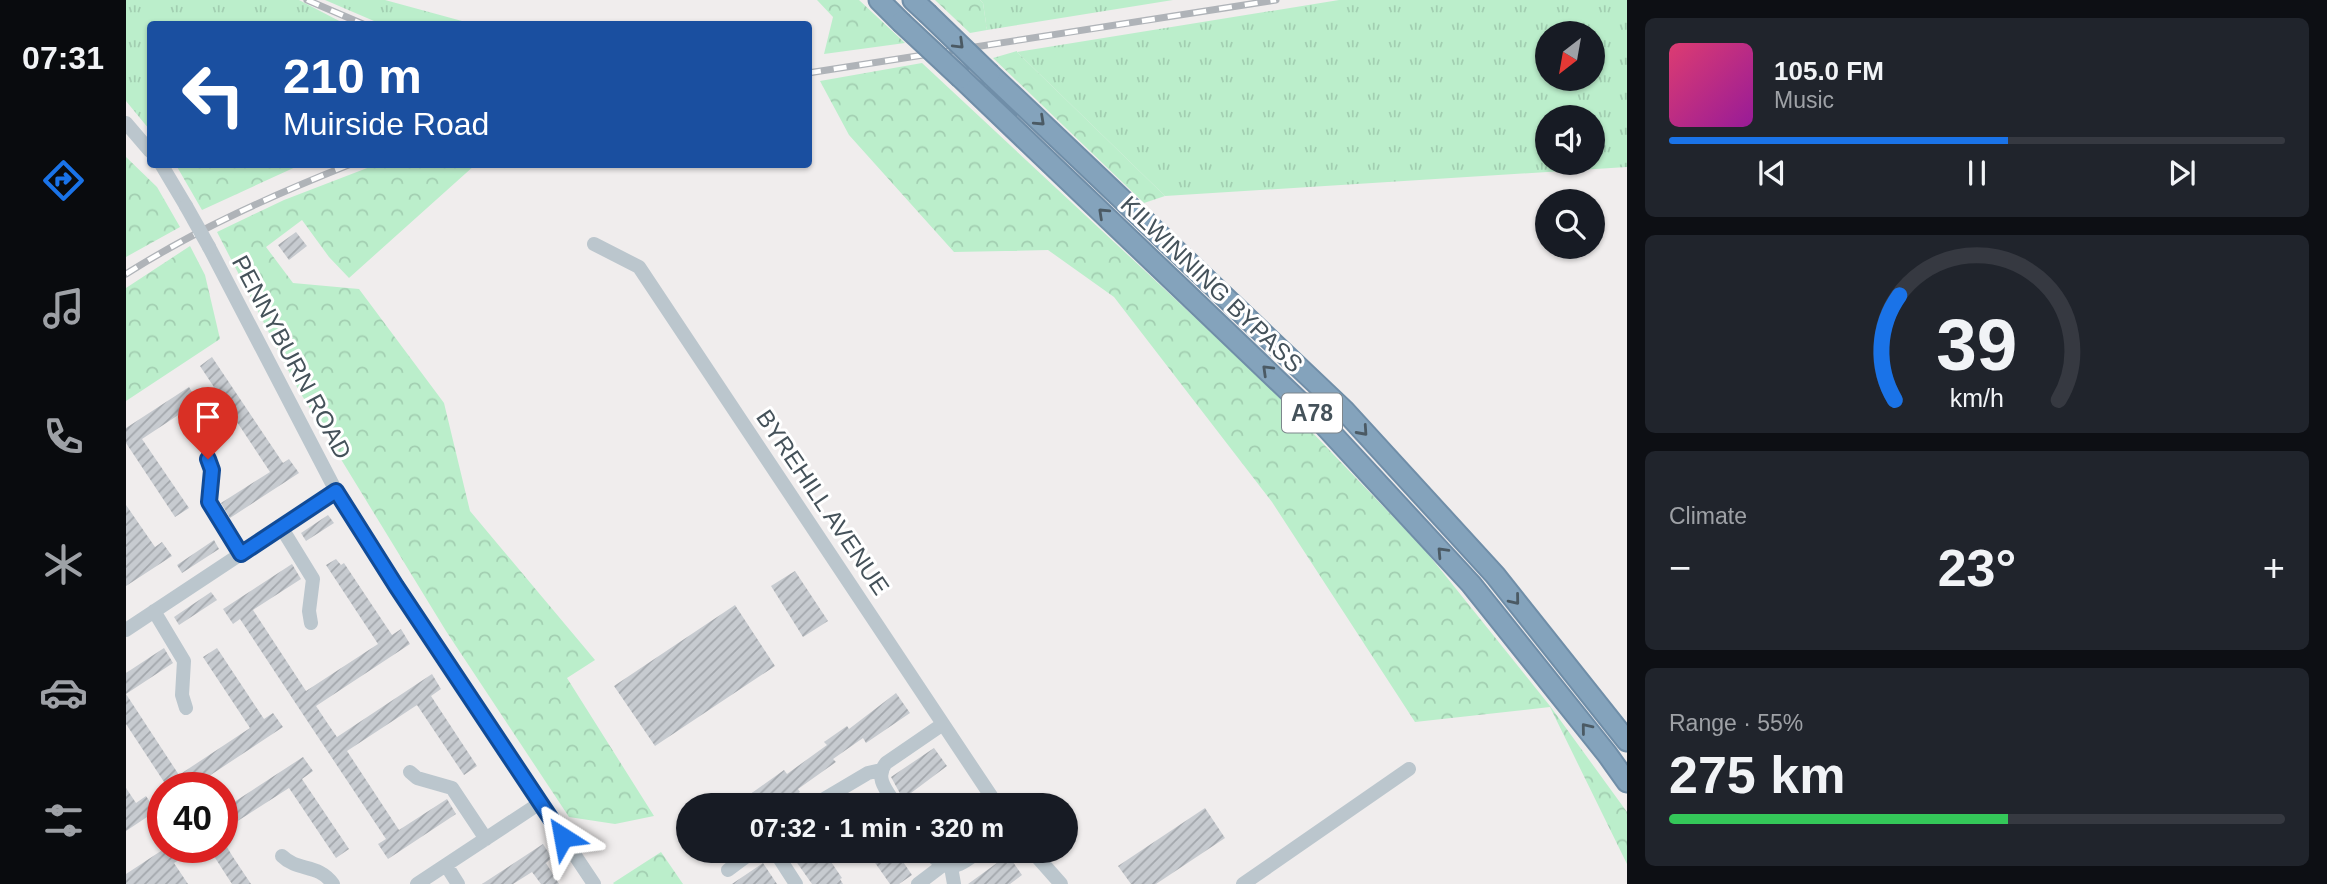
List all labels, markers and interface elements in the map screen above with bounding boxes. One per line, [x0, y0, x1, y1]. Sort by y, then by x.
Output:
north arrow [1535, 21, 1605, 91]
map controls [1535, 21, 1605, 259]
one-way arrow [950, 35, 963, 48]
text: 07:31 [22, 40, 104, 76]
icon: left [168, 49, 259, 140]
text: 210 m [283, 49, 422, 103]
text: 105.0 FM [1774, 56, 1884, 86]
text: Music [1774, 87, 1834, 113]
button: sound [1535, 105, 1605, 175]
text: Muirside Road [283, 106, 489, 142]
one-way arrow [1032, 112, 1045, 125]
icon: previous [1753, 154, 1791, 192]
icon: pause [1958, 154, 1996, 192]
icon: next [2163, 154, 2201, 192]
icon: directions [39, 156, 88, 205]
button: search [1535, 189, 1605, 259]
street label: KILWINNING BYPASS [1116, 190, 1308, 378]
one-way arrow [1098, 208, 1111, 221]
street label: PENNYBURN ROAD [227, 251, 357, 463]
icon: music [39, 284, 88, 333]
text: 39 [1937, 304, 2017, 385]
one-way arrow [1263, 366, 1276, 379]
text: km/h [1950, 384, 2004, 412]
pin [178, 387, 238, 459]
road number: A78 [1282, 394, 1342, 432]
icon: arrive [189, 398, 227, 436]
street label: BYREHILL AVENUE [751, 404, 895, 600]
icon: phone [39, 412, 88, 461]
one-way arrow [1355, 423, 1367, 436]
text: Climate [1669, 503, 1747, 529]
text: 23° [1938, 539, 2016, 597]
icon: climate [39, 540, 88, 589]
one-way arrow [1437, 547, 1450, 560]
text: − [1669, 547, 1691, 589]
text: + [2263, 547, 2285, 589]
one-way arrow [1506, 593, 1519, 605]
icon: car [39, 668, 88, 717]
text: Range · 55% [1669, 710, 1803, 736]
one-way arrow [1582, 723, 1594, 736]
text: 275 km [1669, 746, 1845, 804]
speed limit sign: 40 [147, 772, 238, 863]
icon: filters [39, 796, 88, 845]
position arrow [526, 800, 600, 874]
text: 07:32 · 1 min · 320 m [750, 813, 1004, 843]

